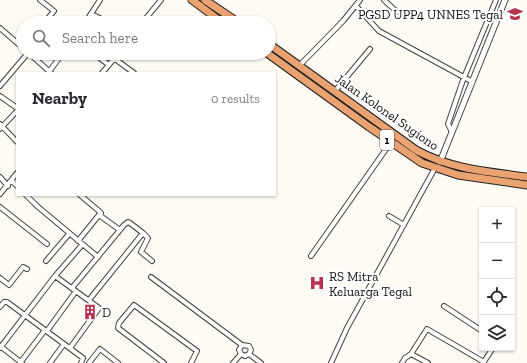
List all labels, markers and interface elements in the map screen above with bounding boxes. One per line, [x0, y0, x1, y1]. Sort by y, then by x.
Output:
school or university icon: PGSD UPP4 UNNES Tegal [506, 5, 524, 23]
place label: PGSD UPP4 UNNES Tegal [358, 7, 504, 22]
search box [16, 16, 276, 60]
icon: search [30, 27, 52, 49]
text: Search here [62, 29, 138, 47]
street label: Jalan Kolonel Sugiono [332, 71, 442, 153]
text: Nearby [32, 88, 87, 108]
text: 0 results [211, 91, 260, 106]
road number: 1 [380, 130, 394, 150]
map controls [479, 207, 515, 351]
button: + [479, 207, 515, 243]
button: − [479, 243, 515, 279]
place label: RS Mitra Keluarga Tegal [329, 269, 413, 299]
hospital icon: RS Mitra Keluarga Tegal [308, 274, 326, 292]
button: locate [479, 279, 515, 315]
building icon: D [81, 303, 99, 321]
place label: D [102, 305, 111, 320]
button: layers [479, 315, 515, 351]

